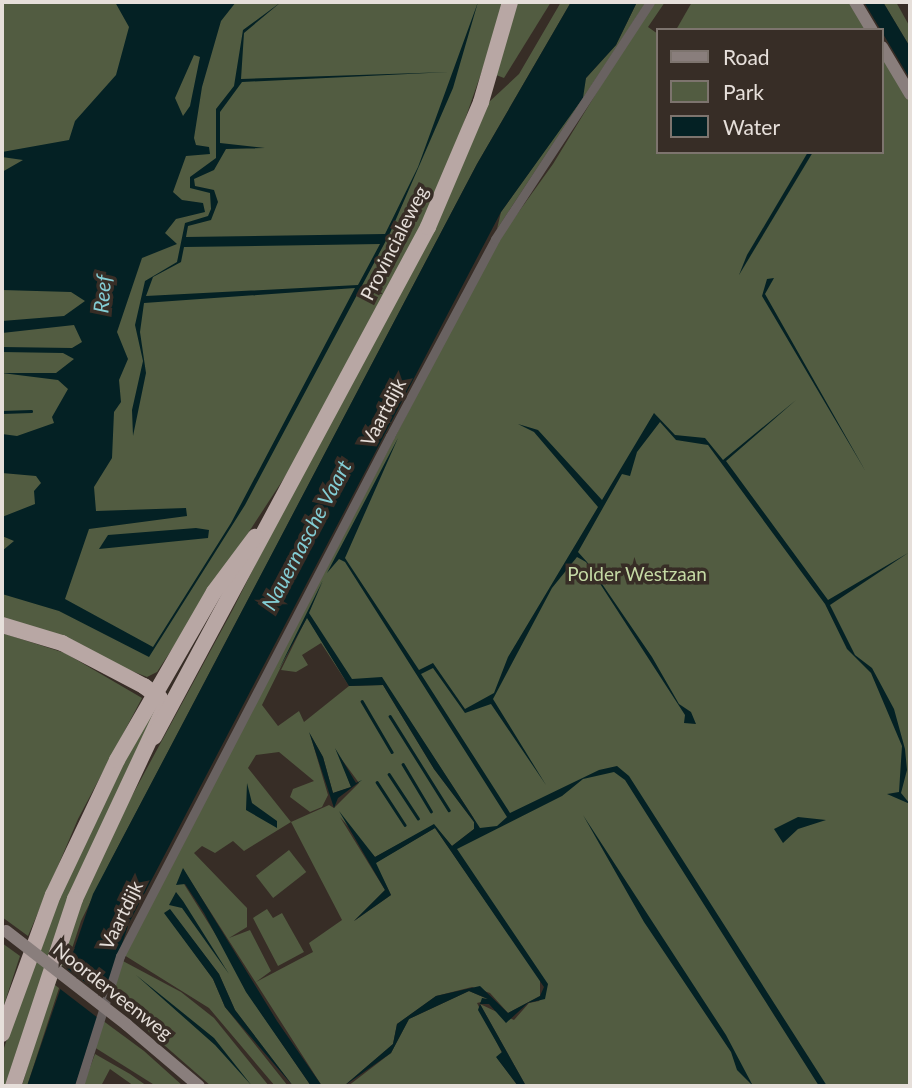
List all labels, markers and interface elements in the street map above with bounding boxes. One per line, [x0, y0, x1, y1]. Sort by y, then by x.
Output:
legend [656, 28, 884, 154]
text: Road [723, 44, 770, 69]
text: Park [723, 79, 764, 104]
text: Water [723, 114, 780, 139]
street label: Provincialeweg [355, 182, 433, 304]
water label: Reef [88, 274, 116, 314]
street label: Vaartdijk [356, 374, 410, 450]
water label: Nauernasche Vaart [256, 455, 356, 615]
park label: Polder Westzaan [567, 563, 707, 585]
street label: Vaartdijk [95, 877, 147, 953]
street label: Noorderveenweg [49, 937, 177, 1045]

